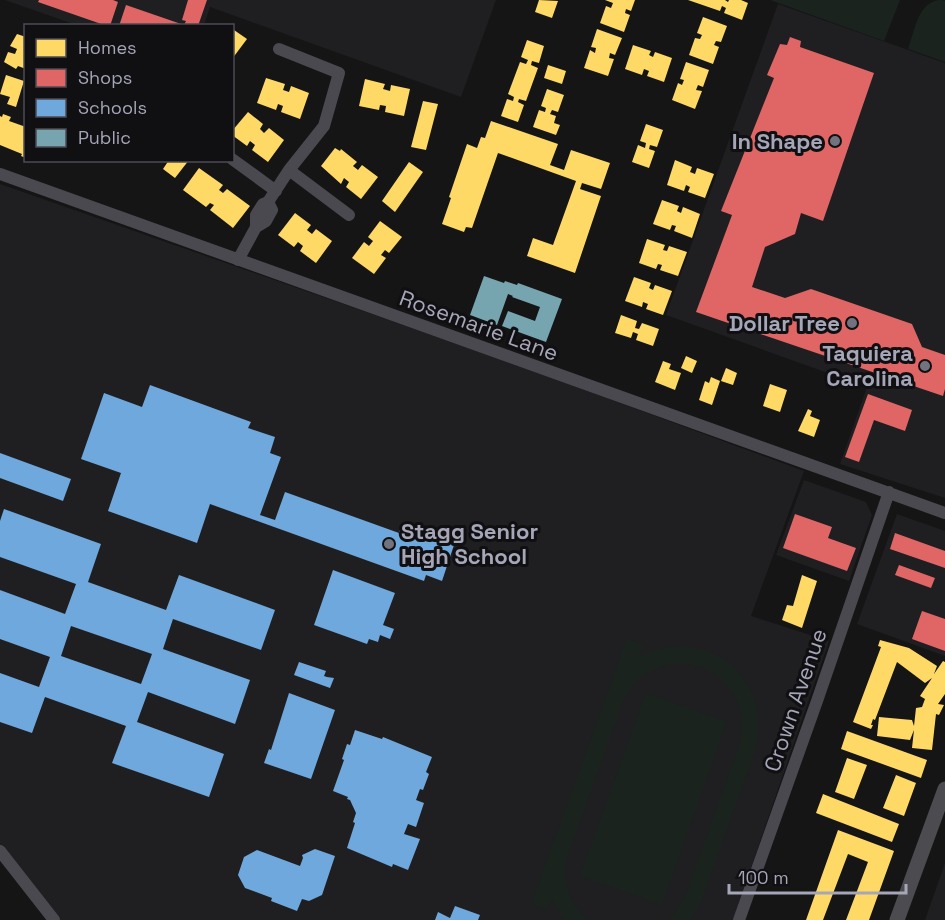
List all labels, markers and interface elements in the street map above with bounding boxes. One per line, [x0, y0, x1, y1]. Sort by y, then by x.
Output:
legend [24, 24, 234, 162]
text: Homes [78, 36, 137, 59]
text: Shops [78, 66, 132, 89]
text: Schools [78, 96, 147, 119]
text: Public [78, 126, 131, 149]
place label: In Shape [732, 127, 823, 155]
marker: In Shape [828, 134, 842, 148]
street label: Rosemarie Lane [396, 283, 562, 367]
place label: Dollar Tree [729, 309, 840, 337]
marker: Dollar Tree [845, 316, 859, 330]
place label: Taquiera Carolina [822, 339, 913, 392]
marker: Taquiera Carolina [918, 359, 932, 373]
place label: Stagg Senior High School [401, 517, 538, 570]
marker: Stagg Senior High School [382, 537, 396, 551]
street label: Crown Avenue [757, 625, 833, 775]
scale bar [729, 857, 906, 895]
text: 100 m [738, 866, 789, 889]

